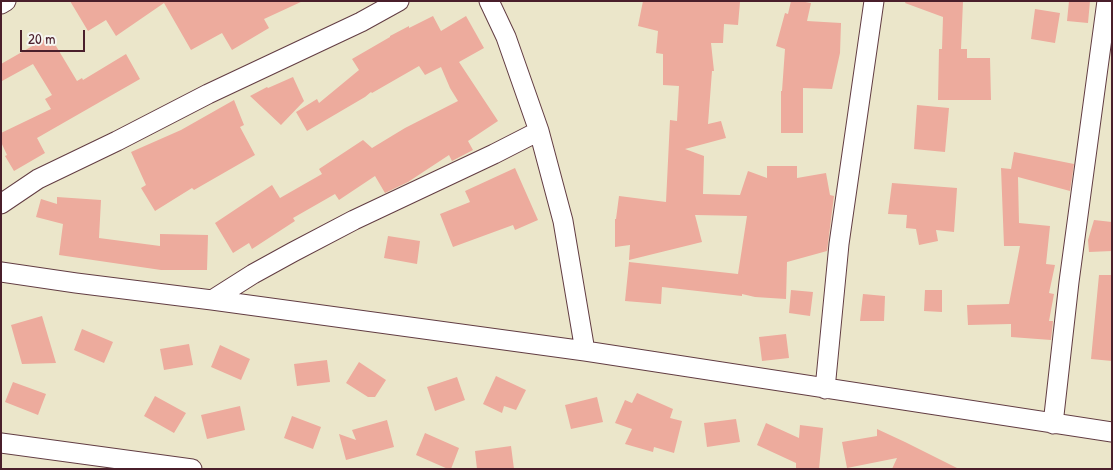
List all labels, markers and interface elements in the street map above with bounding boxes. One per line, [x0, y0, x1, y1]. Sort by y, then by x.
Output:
scale bar [22, 20, 88, 52]
text: 20 m [28, 28, 55, 49]

